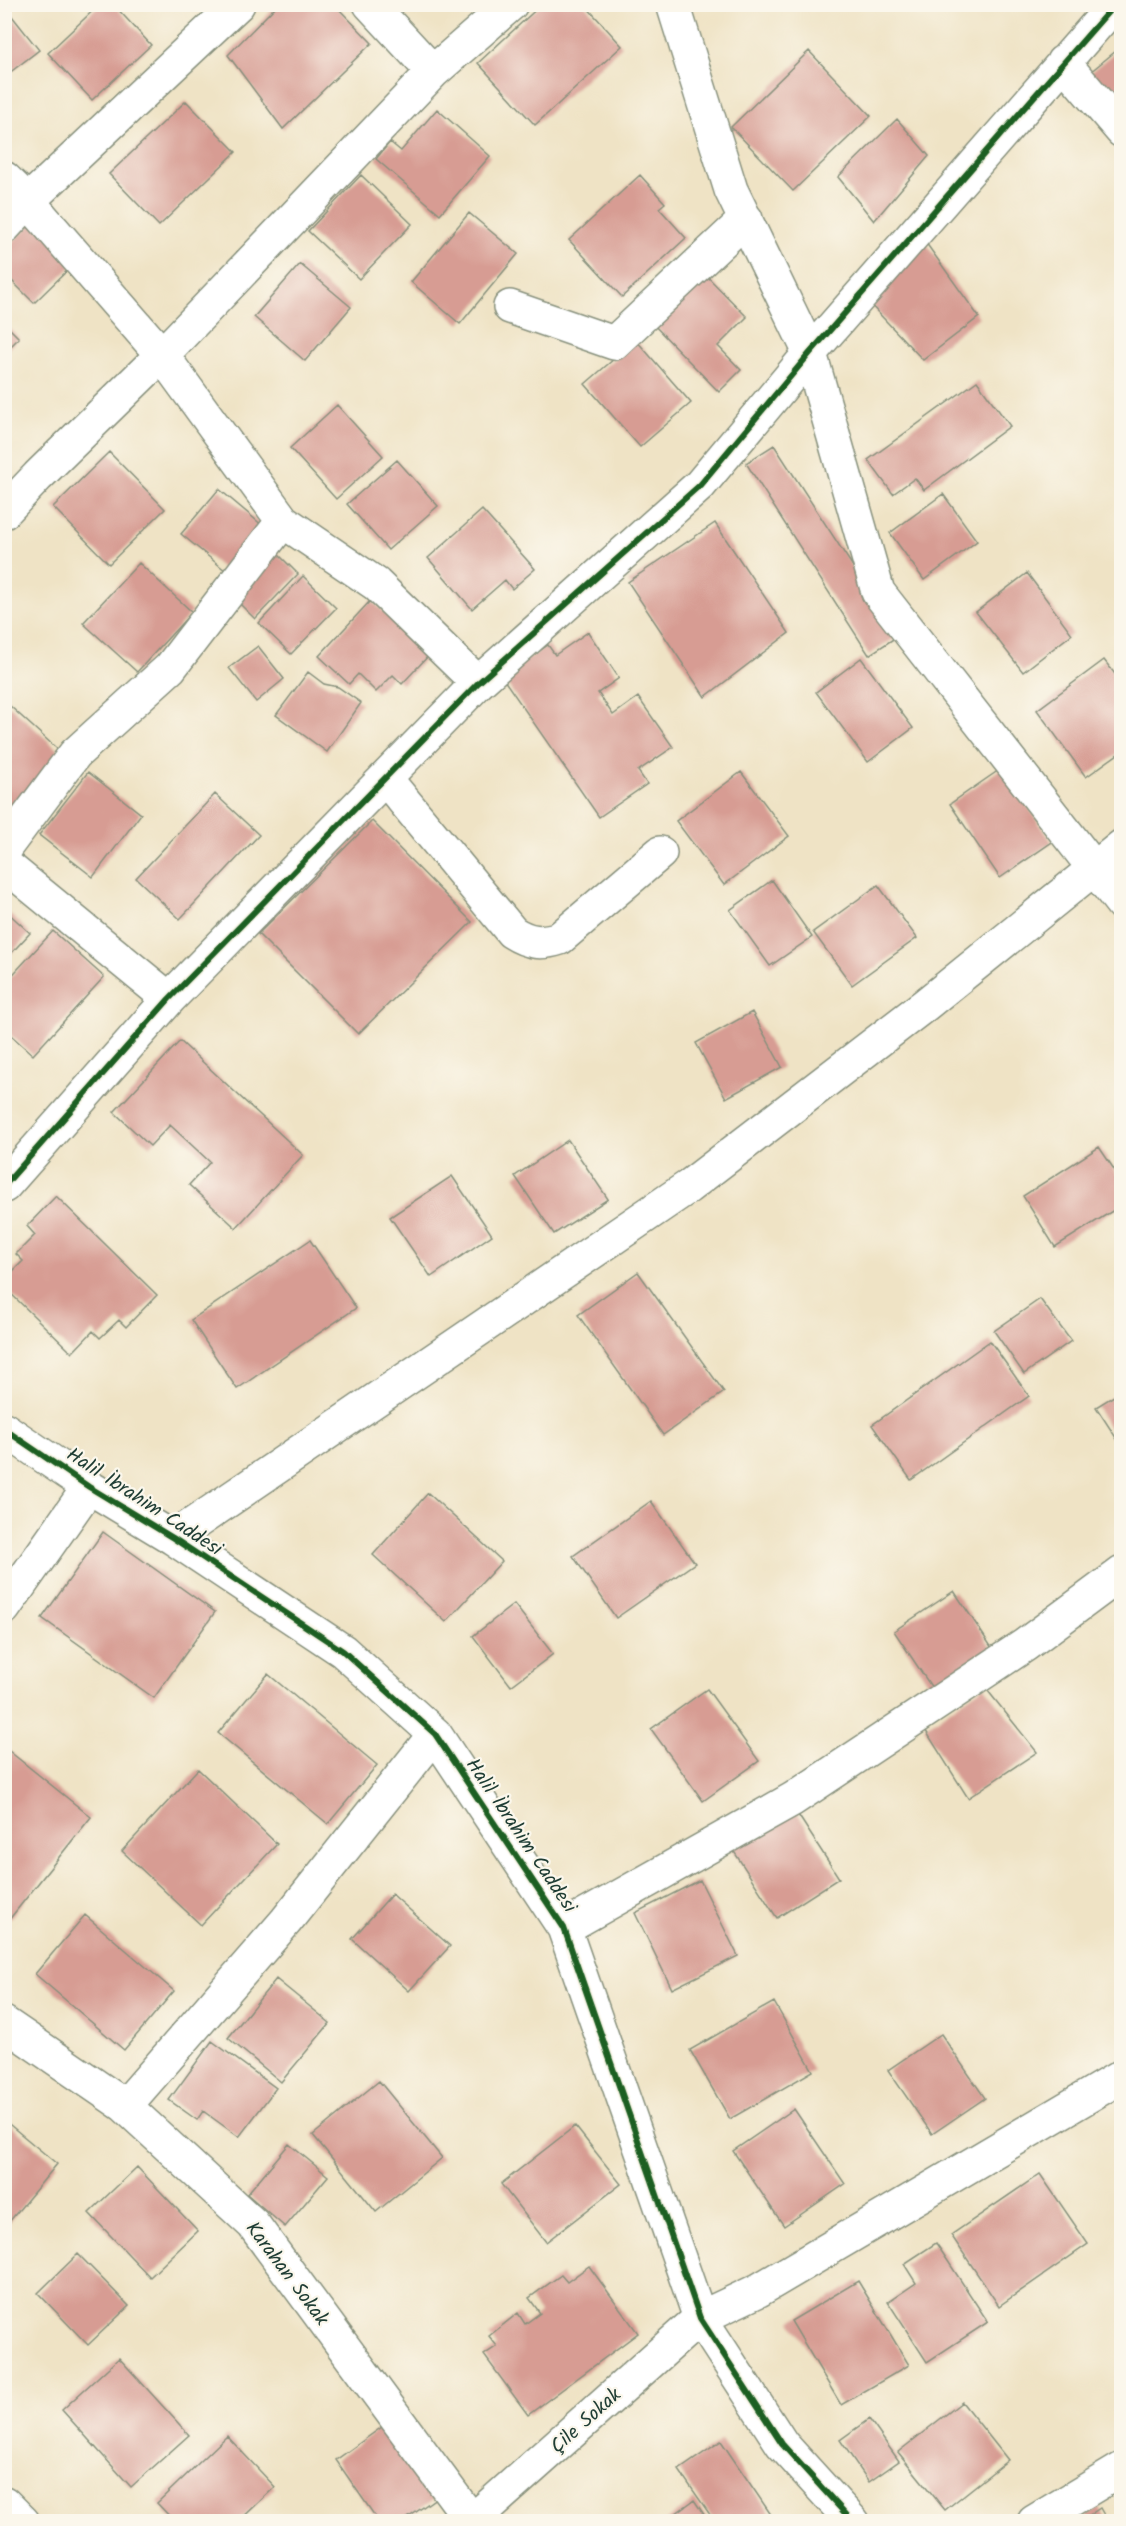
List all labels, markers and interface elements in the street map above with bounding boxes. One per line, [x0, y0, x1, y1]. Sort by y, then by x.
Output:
street label: Halil İbrahim Caddesi [59, 1440, 230, 1566]
street label: Halil İbrahim Caddesi [456, 1752, 585, 1921]
street label: Karahan Sokak [236, 2215, 337, 2334]
street label: Çile Sokak [543, 2380, 630, 2462]

